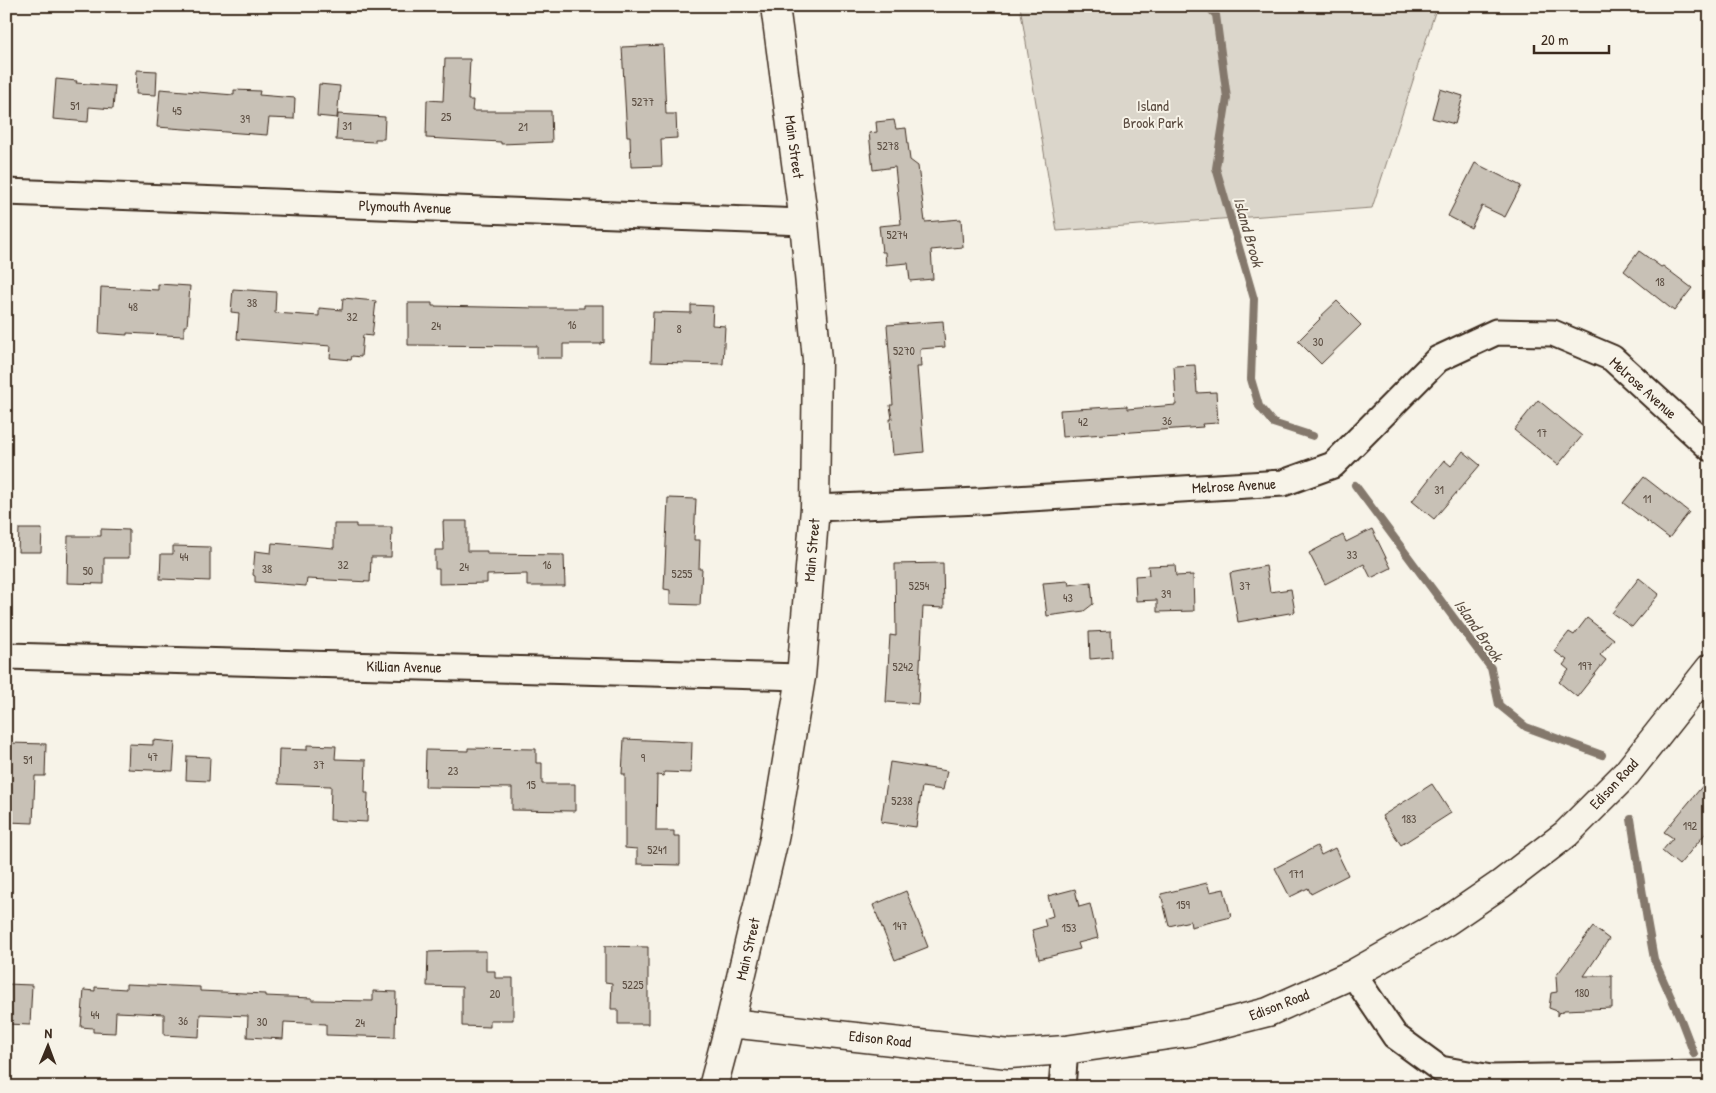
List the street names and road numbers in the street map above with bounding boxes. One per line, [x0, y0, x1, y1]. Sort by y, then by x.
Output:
street label: Main Street [780, 114, 809, 181]
street label: Plymouth Avenue [358, 194, 452, 219]
street label: Melrose Avenue [1605, 352, 1682, 424]
street label: Melrose Avenue [1192, 473, 1276, 498]
street label: Main Street [798, 517, 825, 582]
street label: Killian Avenue [366, 655, 442, 678]
street label: Edison Road [1585, 754, 1643, 814]
street label: Main Street [730, 915, 765, 982]
street label: Edison Road [1246, 983, 1312, 1026]
street label: Edison Road [848, 1025, 912, 1052]

